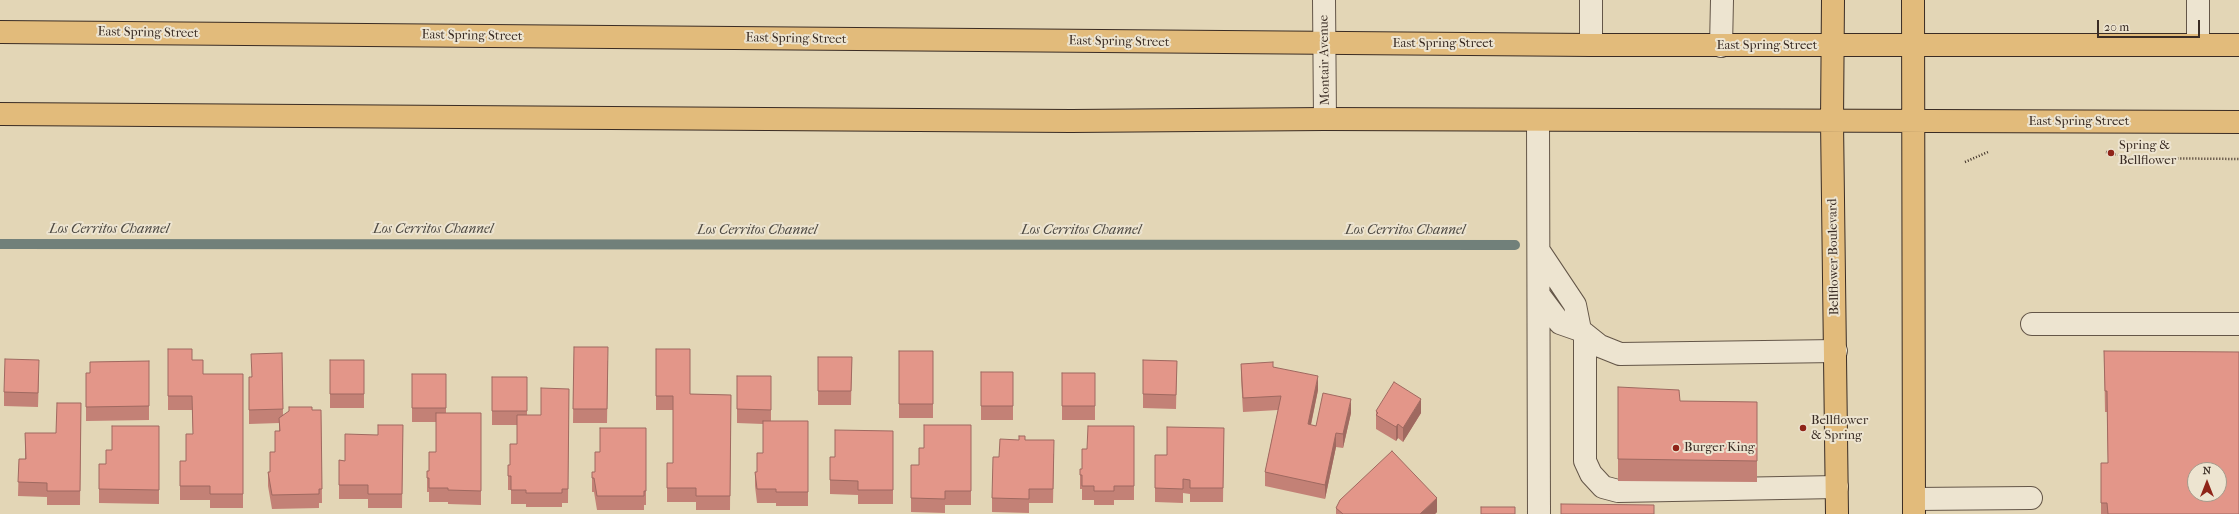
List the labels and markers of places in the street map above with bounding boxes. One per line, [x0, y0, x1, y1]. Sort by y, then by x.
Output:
place label: Spring & Bellflower [2119, 138, 2176, 169]
marker: Spring & Bellflower [2106, 148, 2116, 158]
place label: Bellflower & Spring [1811, 413, 1868, 444]
marker: Bellflower & Spring [1798, 423, 1808, 433]
place label: Burger King [1684, 440, 1755, 456]
marker: Burger King [1671, 443, 1681, 453]

